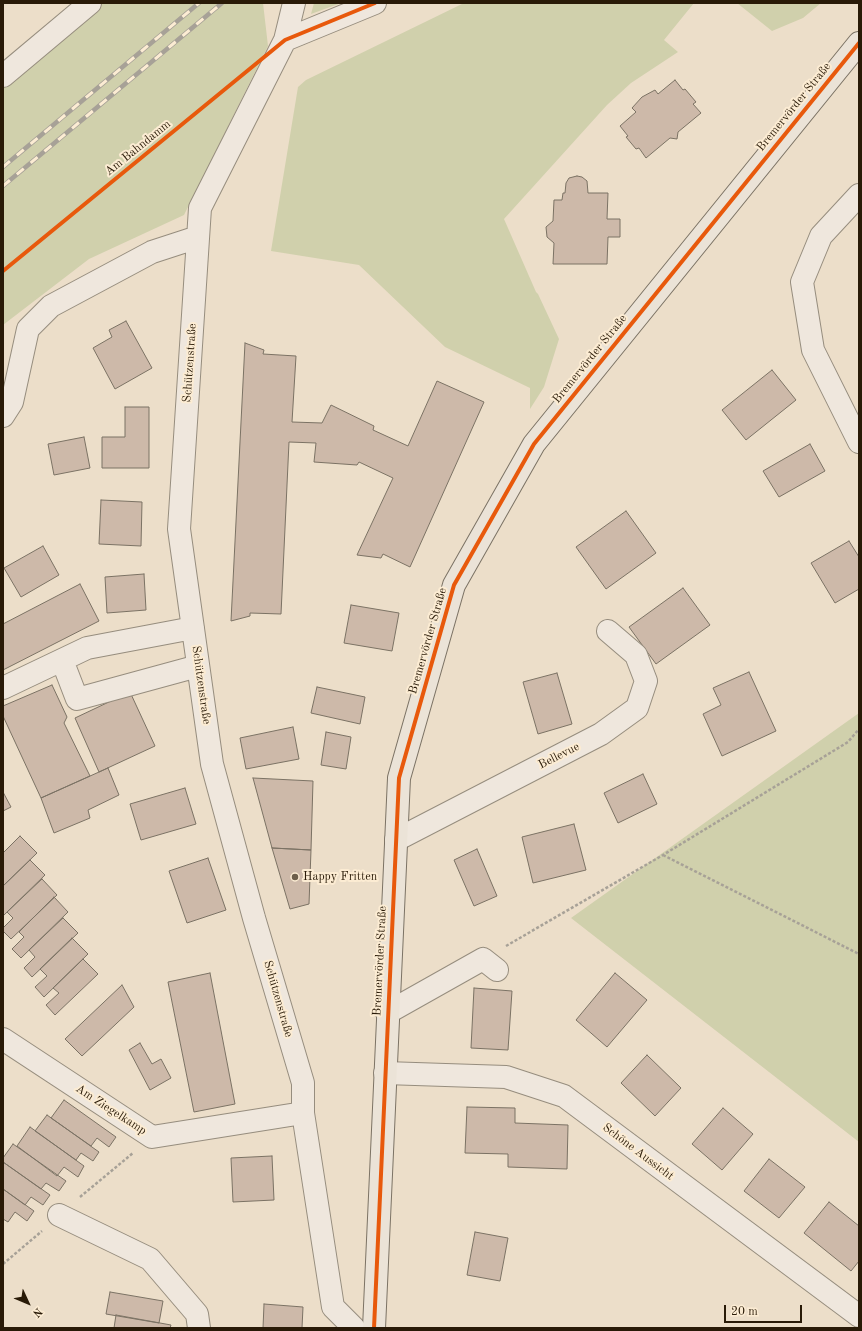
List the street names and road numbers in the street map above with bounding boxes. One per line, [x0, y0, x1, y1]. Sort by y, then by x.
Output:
street label: Bremervörder Straße [754, 60, 834, 154]
street label: Am Bahndamm [102, 117, 174, 179]
street label: Bremervörder Straße [550, 312, 630, 406]
street label: Schützenstraße [180, 323, 200, 403]
street label: Bremervörder Straße [406, 586, 450, 696]
street label: Schützenstraße [188, 645, 214, 725]
street label: Bellevue [536, 740, 582, 772]
street label: Bremervörder Straße [370, 906, 390, 1016]
street label: Schützenstraße [260, 959, 296, 1039]
street label: Am Ziegelkamp [73, 1082, 149, 1138]
street label: Schöne Aussicht [599, 1120, 677, 1184]

